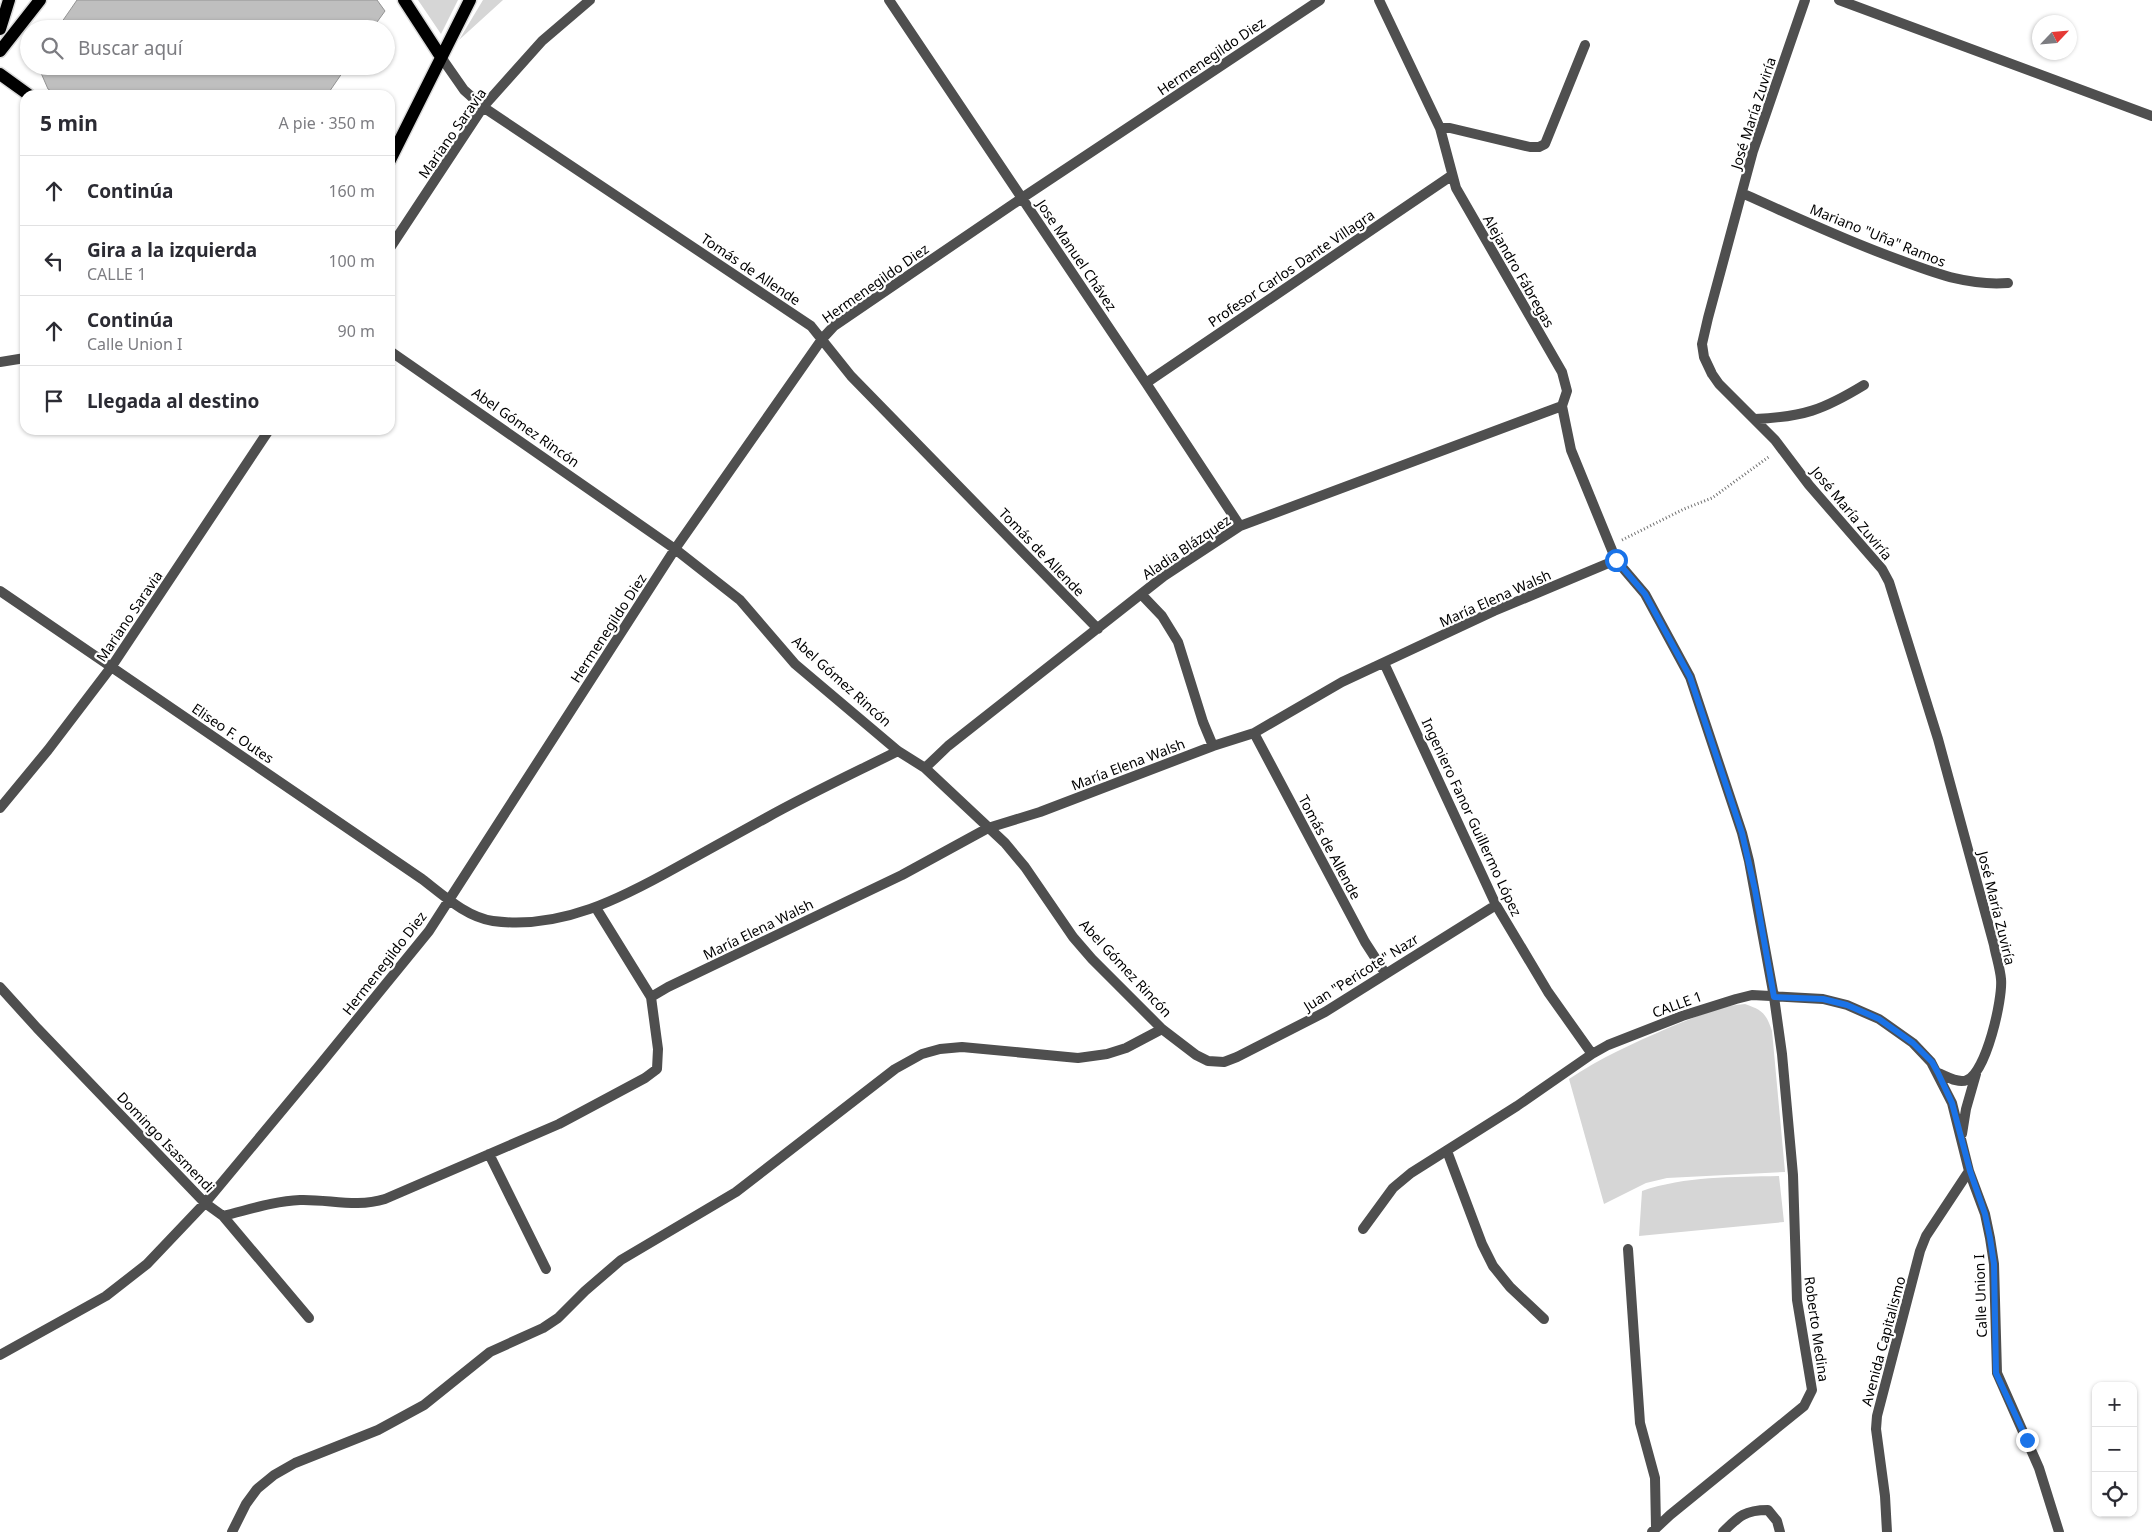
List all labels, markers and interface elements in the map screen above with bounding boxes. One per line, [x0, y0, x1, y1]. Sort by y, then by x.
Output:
street label: Hermenegildo Diez [1153, 13, 1269, 99]
north arrow [2032, 15, 2077, 60]
search box [20, 20, 395, 75]
icon: search [38, 34, 66, 62]
text: Buscar aquí [78, 35, 183, 61]
street label: José María Zuviría [1725, 55, 1780, 173]
street label: Mariano Saravia [414, 84, 490, 182]
text: 5 min [40, 109, 98, 137]
text: A pie · 350 m [278, 112, 375, 134]
icon: ahead [40, 177, 68, 205]
text: Continúa [87, 178, 173, 204]
text: 160 m [328, 180, 375, 202]
street label: Jose Manuel Chávez [1032, 194, 1122, 315]
street label: Mariano "Uña" Ramos [1807, 199, 1949, 271]
street label: Profesor Carlos Dante Villagra [1204, 205, 1378, 331]
street label: Alejandro Fábregas [1479, 211, 1559, 331]
street label: Tomás de Allende [698, 229, 804, 309]
text: Gira a la izquierda [87, 237, 257, 263]
street label: Hermenegildo Diez [818, 239, 933, 327]
icon: left [40, 247, 68, 275]
text: 100 m [328, 250, 375, 272]
text: CALLE 1 [87, 263, 146, 285]
text: Continúa [87, 307, 173, 333]
icon: ahead [40, 317, 68, 345]
text: 90 m [338, 320, 375, 342]
text: Calle Union I [87, 333, 182, 355]
street label: Abel Gómez Rincón [468, 383, 584, 471]
icon: arrive [40, 387, 68, 415]
text: Llegada al destino [87, 388, 259, 414]
street label: José María Zuviría [1806, 461, 1897, 564]
street label: Tomás de Allende [995, 504, 1089, 600]
street label: Aladia Blázquez [1138, 510, 1234, 584]
route start [1605, 549, 1628, 572]
street label: María Elena Walsh [1436, 565, 1554, 631]
street label: Mariano Saravia [91, 567, 167, 665]
street label: Hermenegildo Diez [566, 570, 651, 686]
street label: Abel Gómez Rincón [788, 631, 896, 731]
street label: Eliseo F. Outes [188, 699, 278, 768]
street label: Ingeniero Fanor Guillermo López [1418, 715, 1527, 920]
street label: María Elena Walsh [1068, 734, 1188, 794]
street label: Tomás de Allende [1294, 791, 1366, 903]
street label: José María Zuviría [1973, 847, 2020, 967]
street label: María Elena Walsh [700, 894, 816, 964]
street label: Hermenegildo Diez [338, 907, 431, 1019]
street label: Abel Gómez Rincón [1076, 915, 1176, 1021]
street label: Juan "Pericote" Nazr [1298, 929, 1422, 1016]
street label: CALLE 1 [1649, 986, 1705, 1022]
street label: Domingo Isasmendi [113, 1088, 219, 1196]
street label: Calle Union I [1969, 1254, 1991, 1338]
street label: Avenida Capitalismo [1857, 1274, 1909, 1408]
street label: Roberto Medina [1800, 1275, 1834, 1383]
map controls [2092, 1382, 2137, 1517]
button: + [2092, 1382, 2137, 1427]
button: − [2092, 1427, 2137, 1472]
route end [2016, 1429, 2039, 1452]
button: locate [2092, 1472, 2137, 1517]

